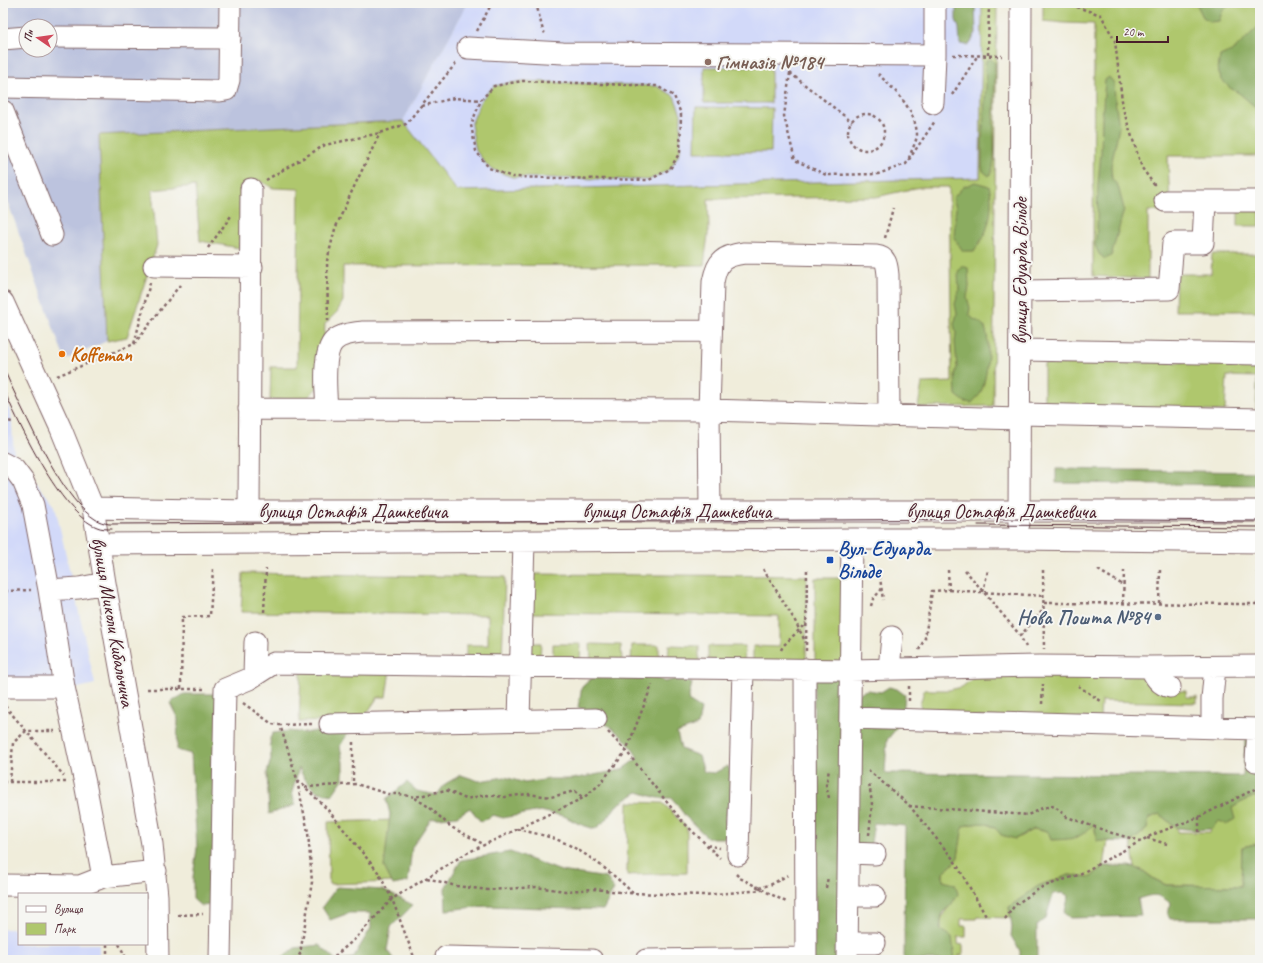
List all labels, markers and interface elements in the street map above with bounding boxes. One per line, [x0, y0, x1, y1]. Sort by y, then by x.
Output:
north arrow [18, 18, 58, 58]
scale bar [1117, 18, 1168, 44]
text: 20 m [1123, 24, 1145, 40]
text: Пн [20, 27, 37, 43]
place label: Гімназія №184 [716, 50, 826, 75]
marker: Гімназія №184 [703, 57, 713, 67]
street label: вулиця Едуарда Вільде [1008, 196, 1033, 344]
place label: Koffeman [70, 342, 133, 367]
marker: Koffeman [57, 349, 67, 359]
street label: вулиця Остафія Дашкевича [259, 499, 449, 524]
street label: вулиця Остафія Дашкевича [583, 499, 773, 524]
street label: вулиця Остафія Дашкевича [907, 499, 1097, 524]
street label: вулиця Миколи Кибальчича [86, 535, 140, 710]
place label: Вул. Едуарда Вільде [838, 536, 933, 584]
marker: Вул. Едуарда Вільде [825, 555, 835, 565]
place label: Нова Пошта №84 [1017, 605, 1153, 630]
marker: Нова Пошта №84 [1153, 612, 1163, 622]
legend [18, 893, 148, 945]
text: Вулиця [54, 901, 83, 917]
text: Парк [54, 921, 77, 937]

